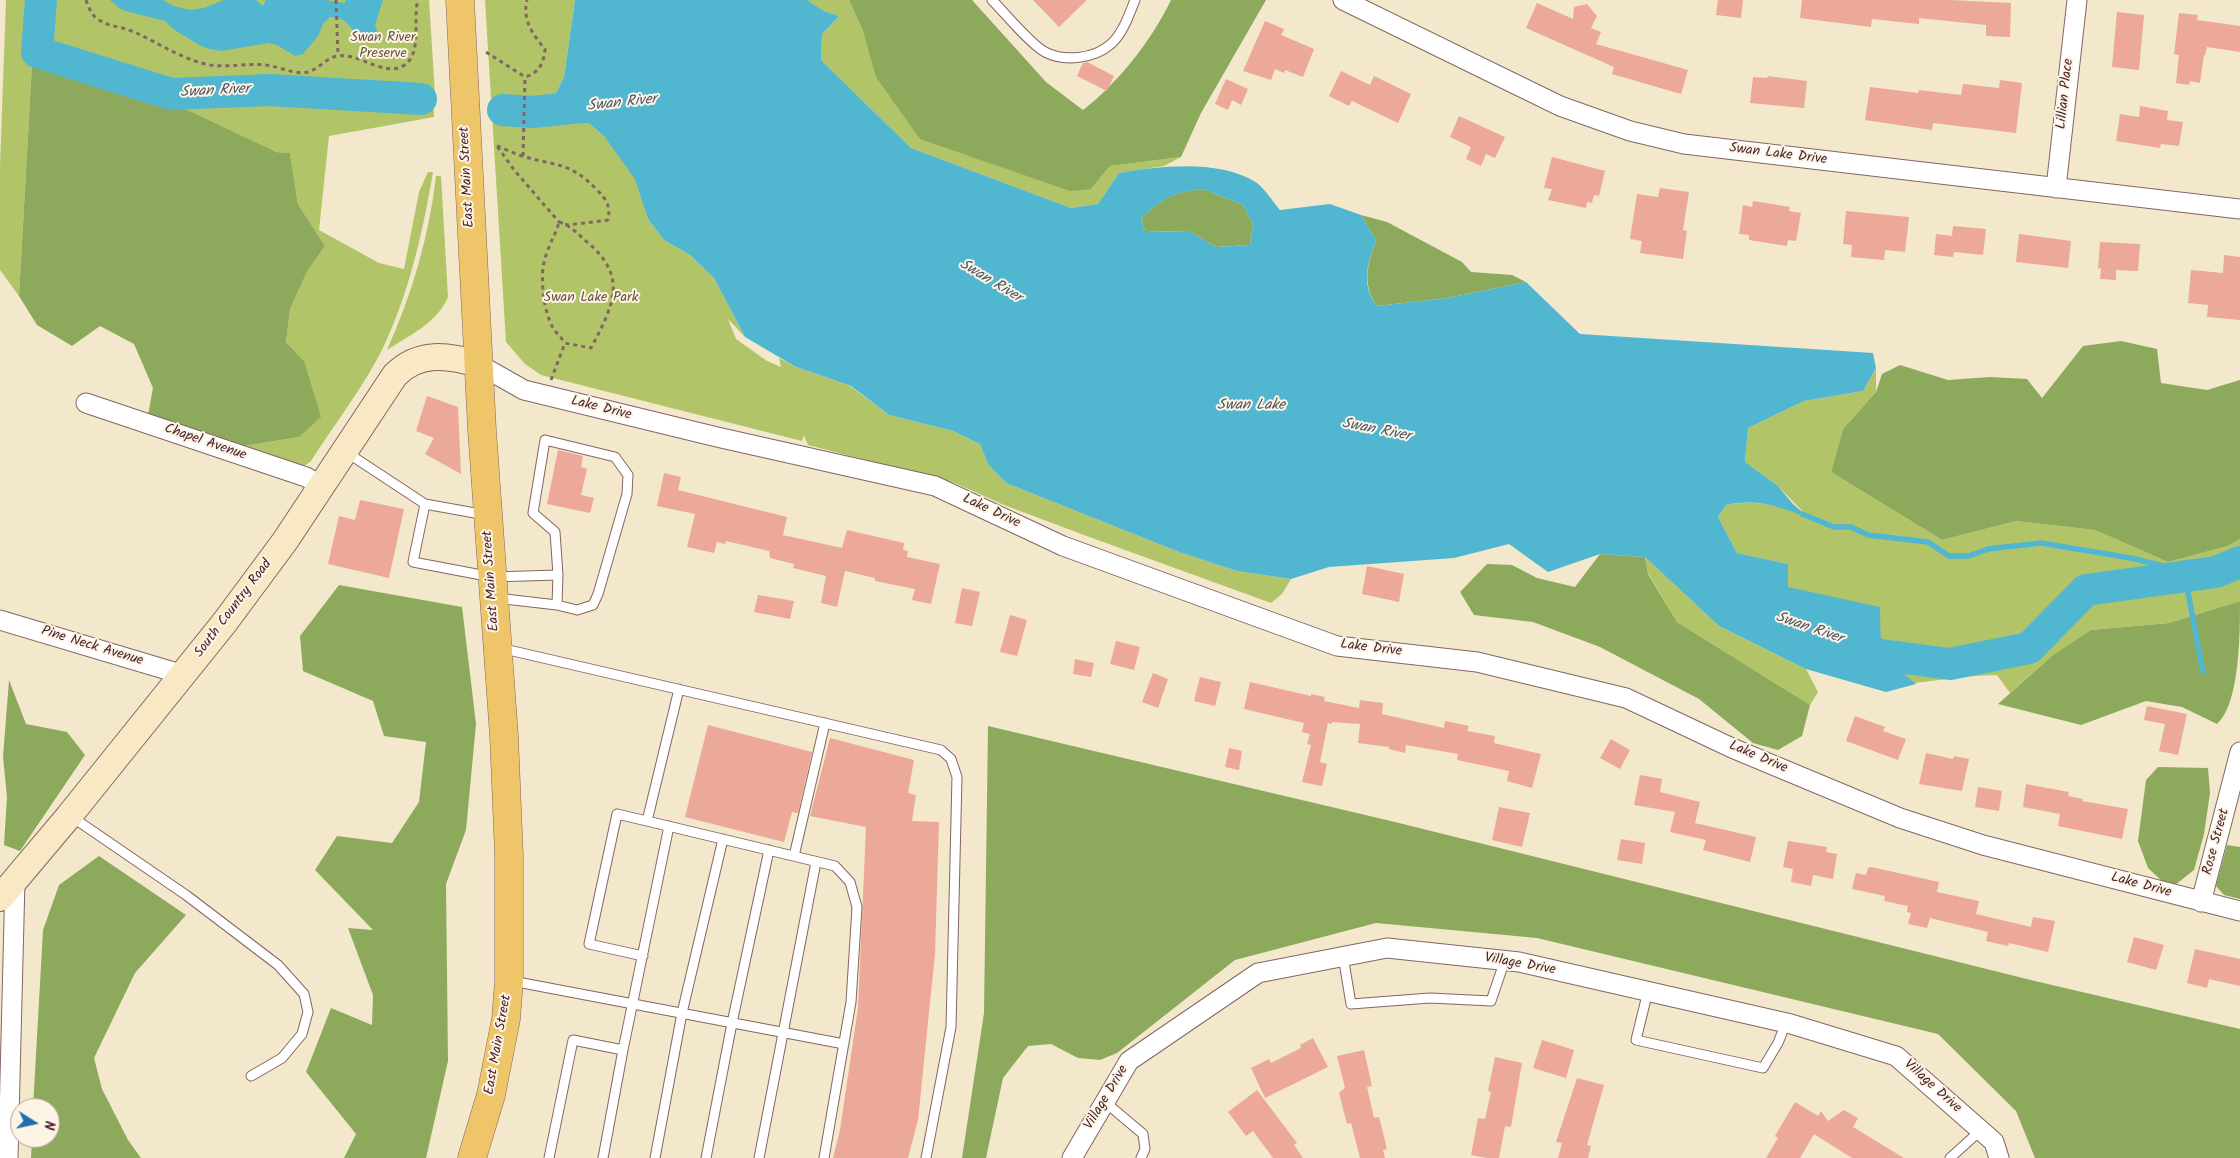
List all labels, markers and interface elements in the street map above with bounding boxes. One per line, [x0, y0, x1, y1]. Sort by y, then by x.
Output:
park label: Swan River Preserve [351, 31, 415, 64]
street label: Lillian Place [2054, 58, 2078, 130]
water label: Swan River [180, 81, 250, 103]
water label: Swan River [587, 91, 657, 117]
street label: East Main Street [457, 126, 479, 228]
street label: Swan Lake Drive [1728, 141, 1828, 169]
water label: Swan River [956, 256, 1024, 308]
park label: Swan Lake Park [544, 291, 638, 307]
street label: Lake Drive [569, 393, 633, 425]
water label: Swan Lake [1217, 397, 1285, 415]
water label: Swan River [1340, 416, 1412, 446]
street label: Chapel Avenue [162, 421, 248, 465]
street label: Lake Drive [959, 491, 1023, 533]
street label: East Main Street [480, 530, 504, 632]
street label: South Country Road [192, 557, 276, 661]
water label: Swan River [1773, 609, 1845, 649]
street label: Pine Neck Avenue [39, 624, 145, 670]
street label: Lake Drive [1339, 637, 1403, 661]
street label: Lake Drive [1726, 738, 1790, 778]
street label: Rose Street [2200, 807, 2234, 877]
street label: Lake Drive [2109, 870, 2173, 902]
street label: Village Drive [1483, 950, 1557, 980]
street label: East Main Street [482, 994, 516, 1096]
street label: Village Drive [1900, 1057, 1964, 1117]
street label: Village Drive [1081, 1063, 1133, 1133]
north arrow [10, 1098, 60, 1148]
text: N [37, 1119, 60, 1132]

